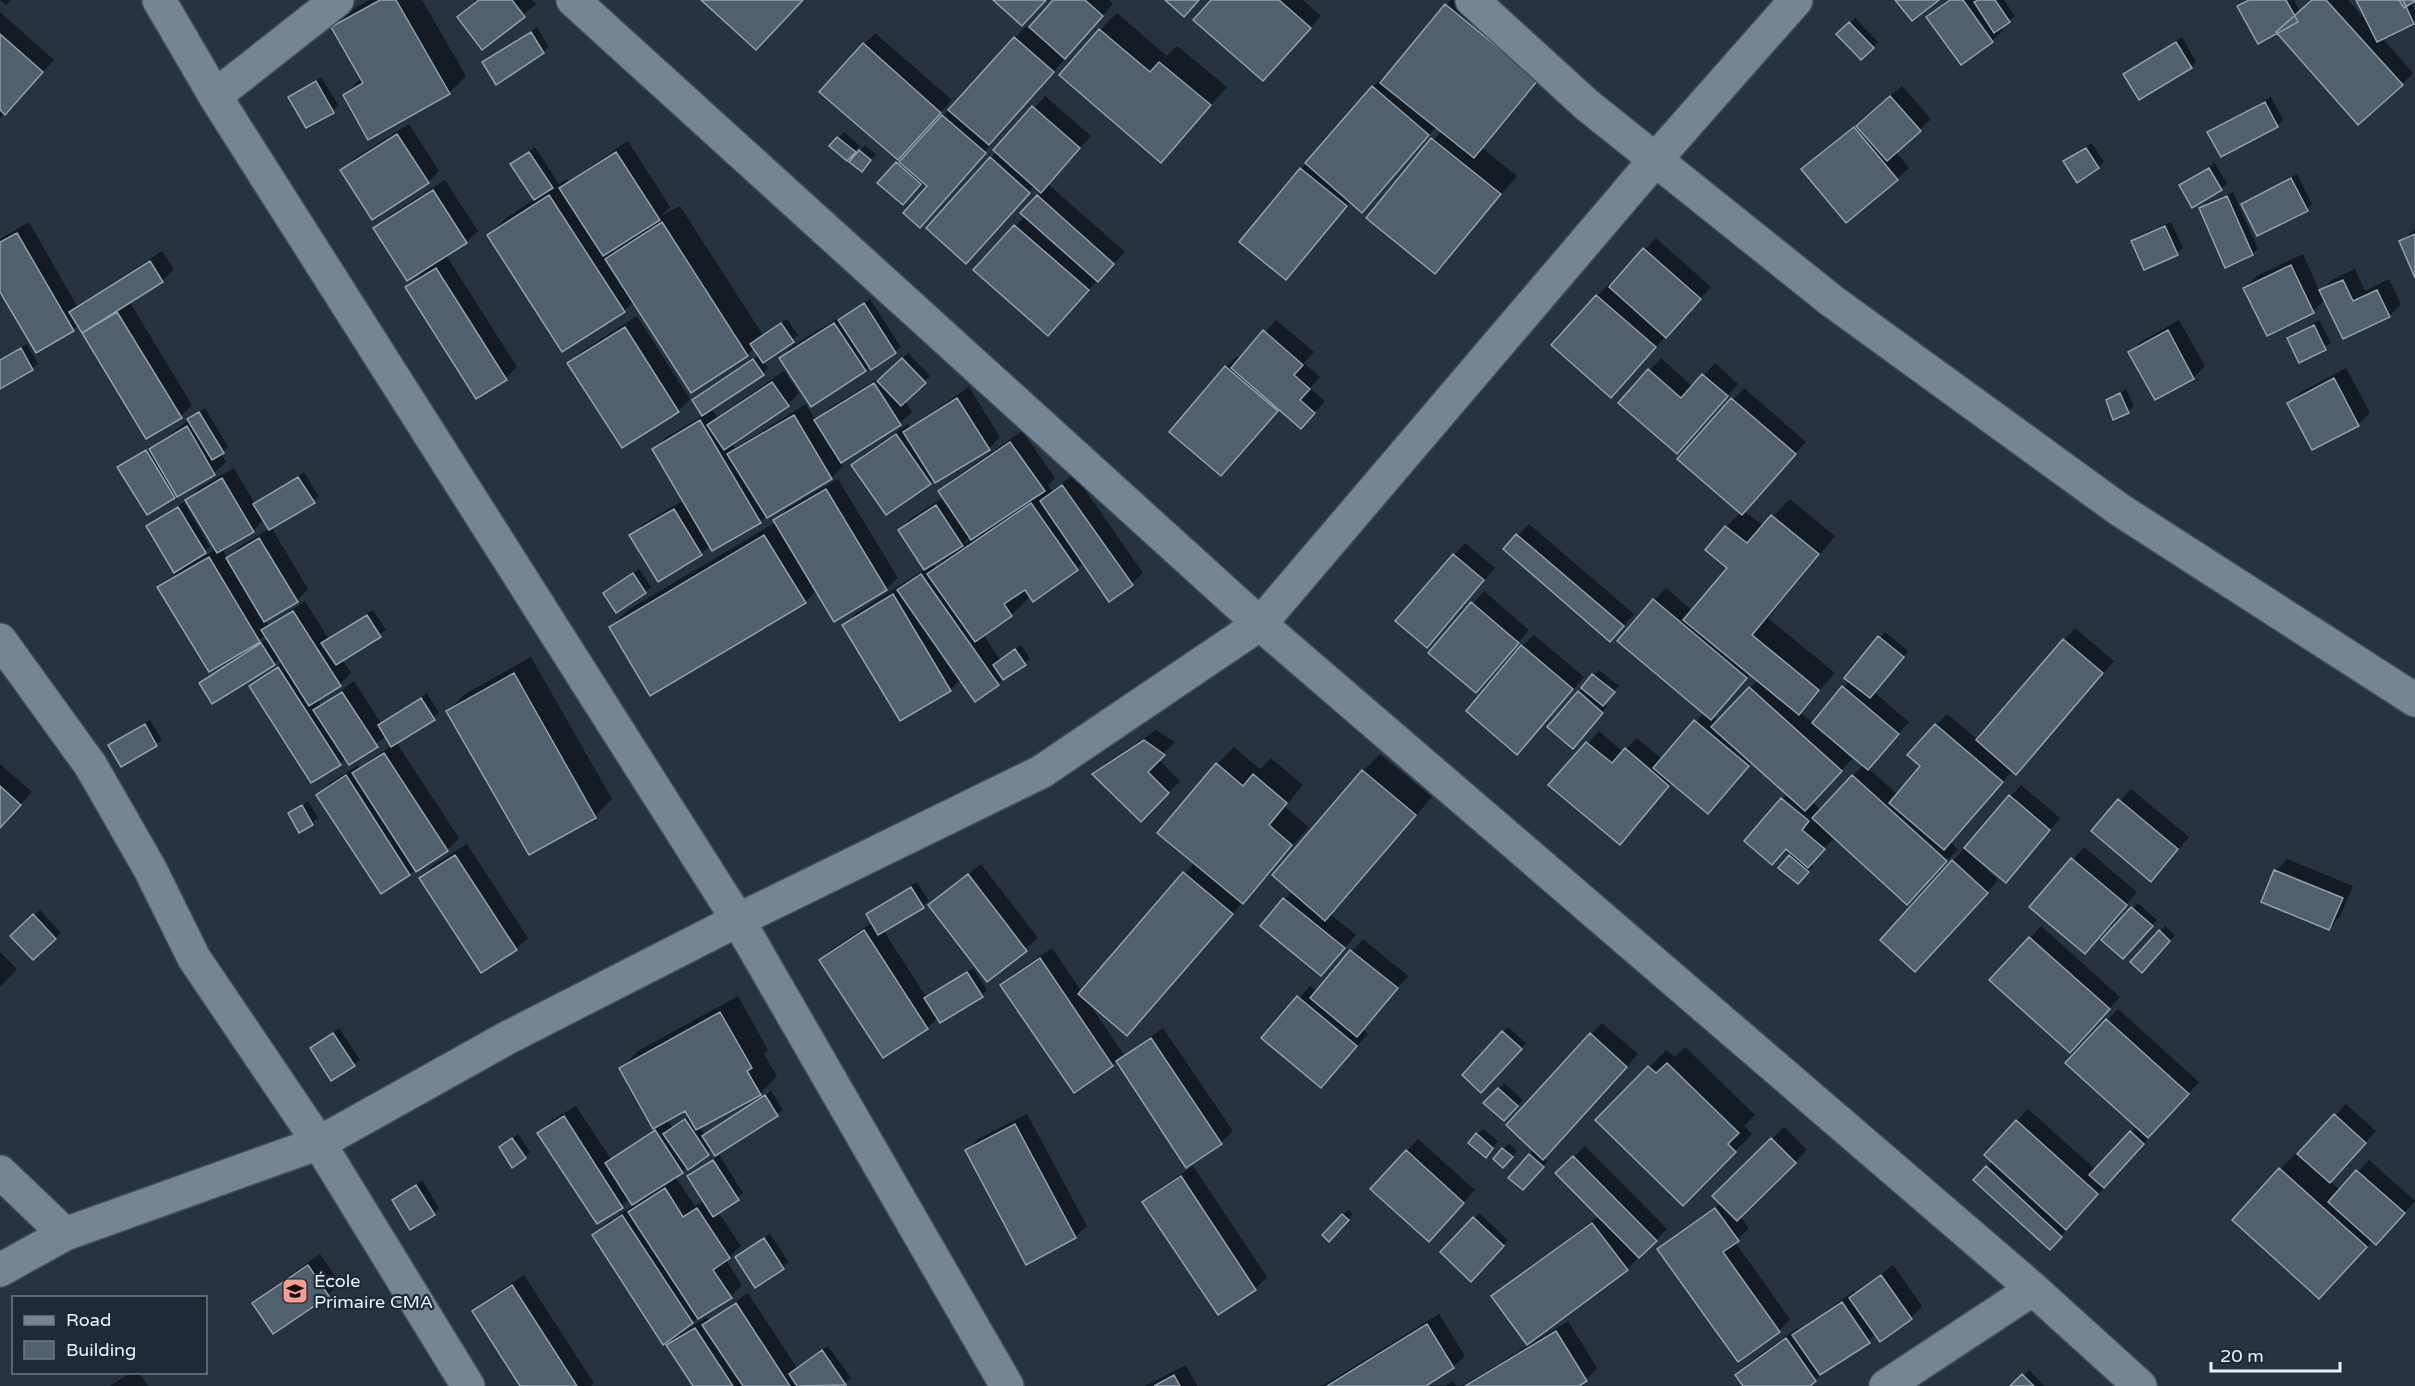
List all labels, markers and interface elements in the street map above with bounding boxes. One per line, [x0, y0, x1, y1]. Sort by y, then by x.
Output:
place label: École Primaire CMA [314, 1270, 433, 1313]
school or university icon: École Primaire CMA [280, 1276, 310, 1306]
legend [12, 1296, 207, 1374]
text: Road [66, 1309, 111, 1331]
scale bar [2211, 1335, 2340, 1373]
text: Building [66, 1339, 136, 1361]
text: 20 m [2220, 1345, 2264, 1367]

